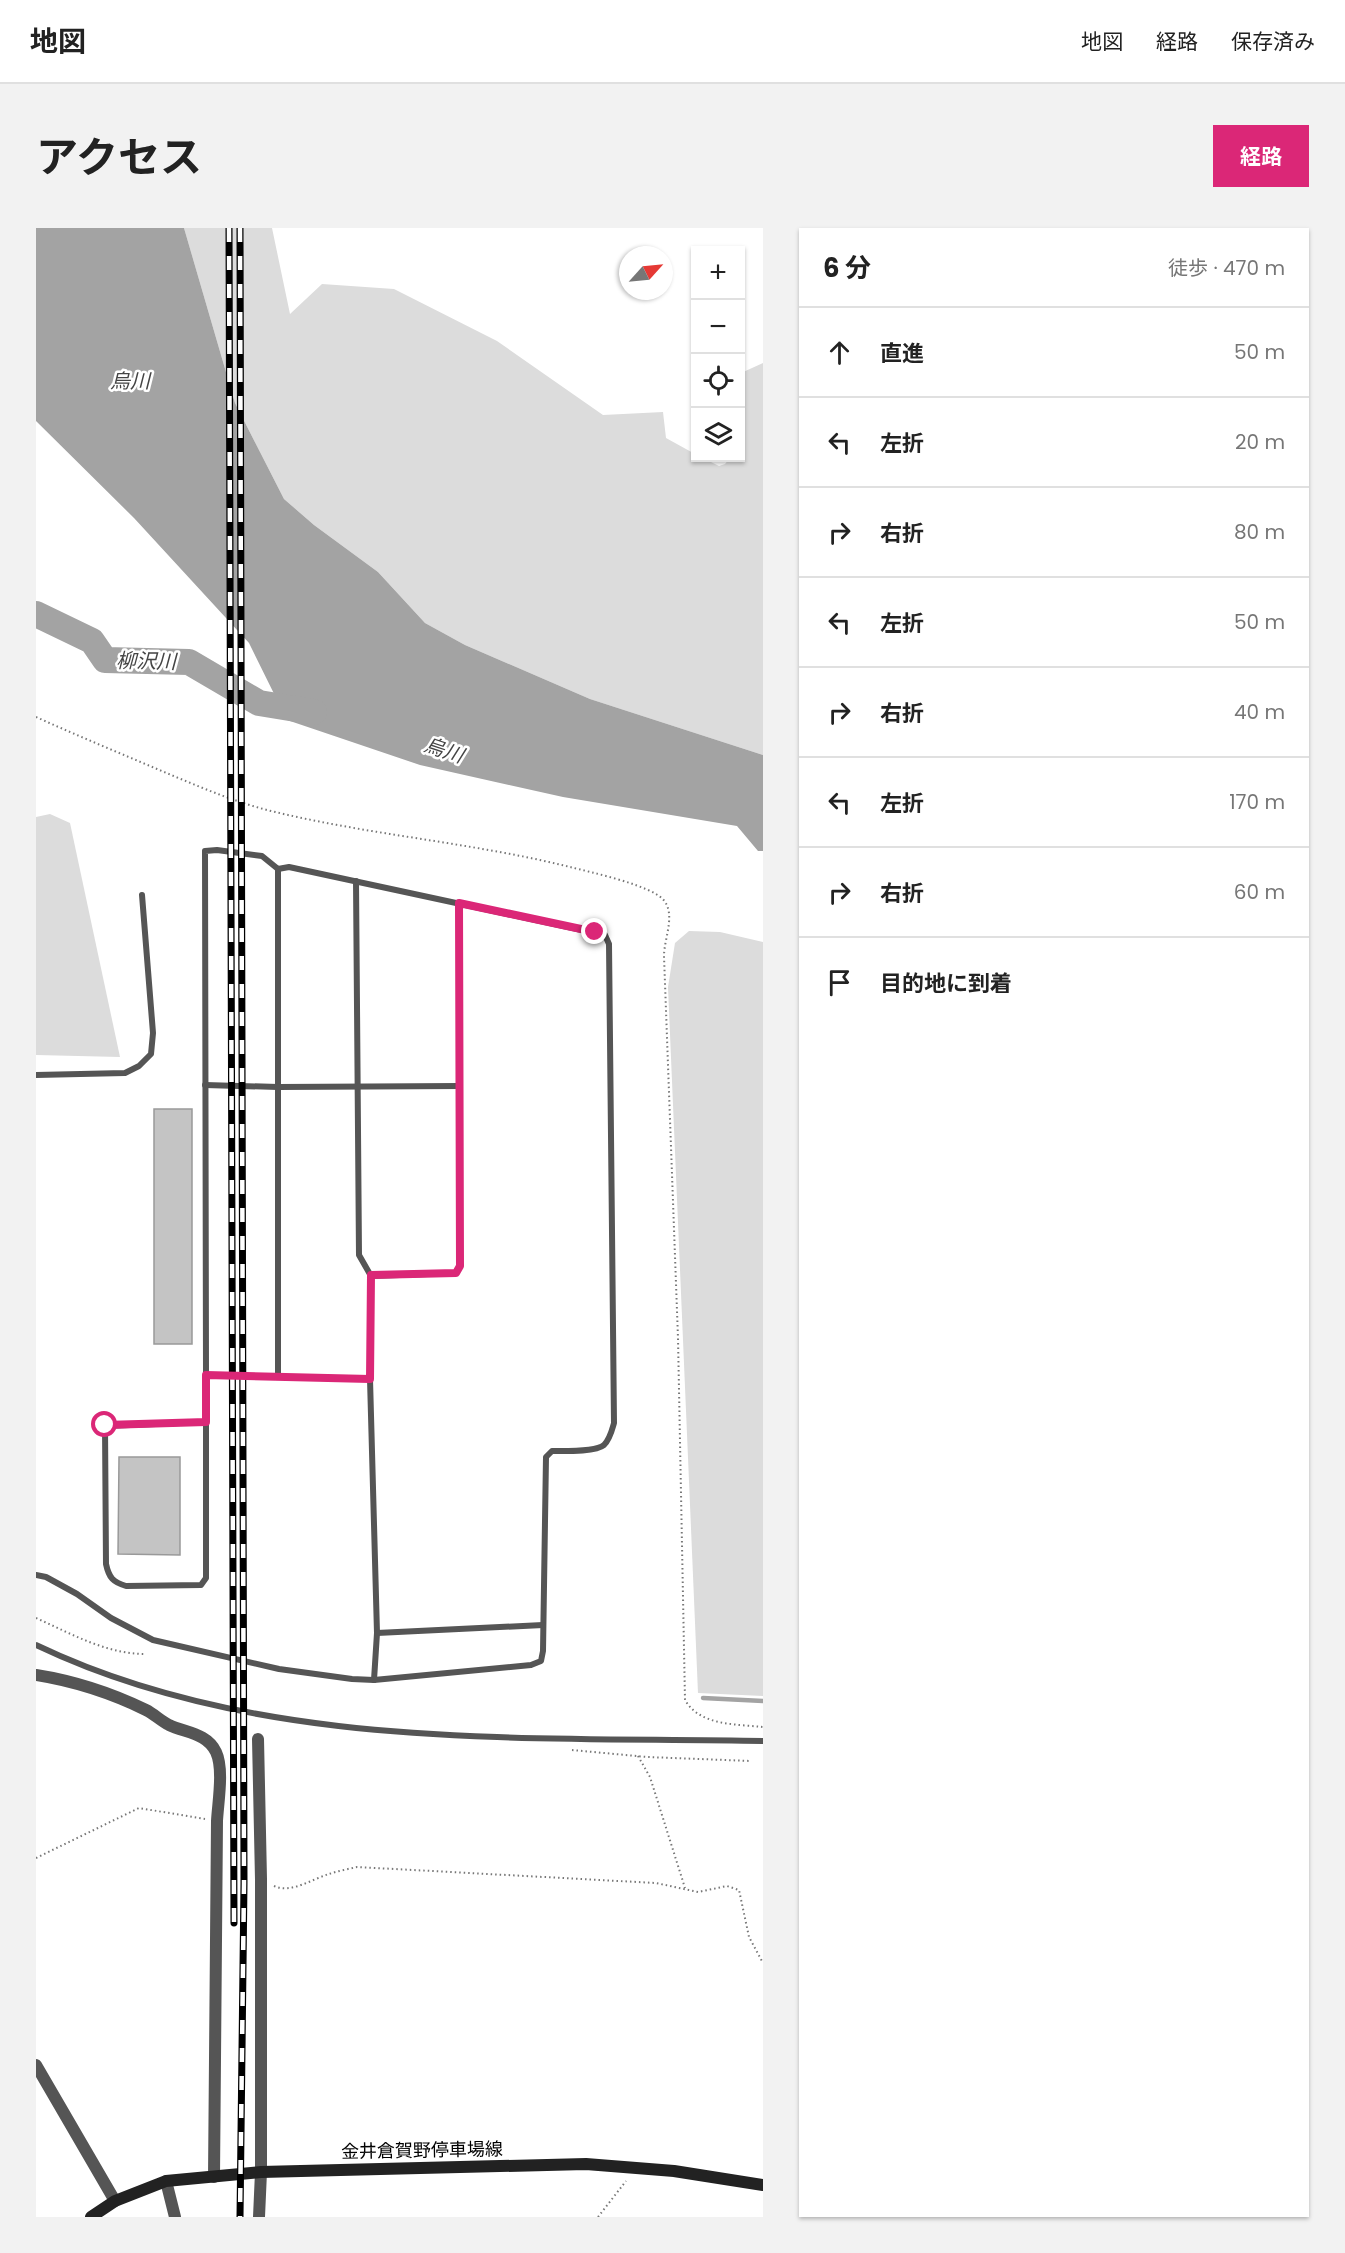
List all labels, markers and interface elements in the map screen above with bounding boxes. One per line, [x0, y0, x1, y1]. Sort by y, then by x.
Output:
text: 地図 [30, 22, 86, 61]
text: 地図 [1081, 27, 1123, 56]
text: 経路 [1156, 27, 1198, 56]
text: 保存済み [1231, 27, 1315, 56]
button: 経路 [1213, 125, 1309, 187]
text: アクセス [36, 128, 202, 187]
north arrow [619, 246, 673, 300]
map controls [691, 246, 745, 462]
button: + [691, 246, 745, 300]
text: 6 分 [823, 250, 871, 286]
text: 徒歩 · 470 m [1168, 254, 1285, 282]
button: − [691, 300, 745, 354]
icon: ahead [823, 336, 856, 369]
text: 直進 [880, 338, 924, 369]
text: 50 m [1234, 338, 1285, 366]
button: locate [691, 354, 745, 408]
water label: 烏川 [110, 367, 152, 395]
button: layers [691, 408, 745, 462]
icon: left [823, 426, 856, 459]
text: 左折 [880, 428, 924, 459]
text: 20 m [1235, 428, 1285, 456]
icon: right [823, 516, 856, 549]
text: 右折 [880, 518, 924, 549]
text: 80 m [1234, 518, 1285, 546]
icon: left [823, 606, 856, 639]
text: 左折 [880, 608, 924, 639]
text: 50 m [1234, 608, 1285, 636]
water label: 柳沢川 [116, 646, 178, 676]
icon: right [823, 696, 856, 729]
text: 右折 [880, 698, 924, 729]
text: 40 m [1234, 698, 1285, 726]
water label: 烏川 [421, 731, 469, 770]
icon: left [823, 786, 856, 819]
text: 左折 [880, 788, 924, 819]
text: 170 m [1229, 788, 1285, 816]
icon: right [823, 876, 856, 909]
text: 右折 [880, 878, 924, 909]
text: 60 m [1234, 878, 1285, 906]
route end [581, 918, 607, 944]
icon: arrive [823, 966, 856, 999]
text: 目的地に到着 [880, 968, 1012, 999]
route start [91, 1411, 117, 1437]
street label: 金井倉賀野停車場線 [341, 2136, 503, 2164]

